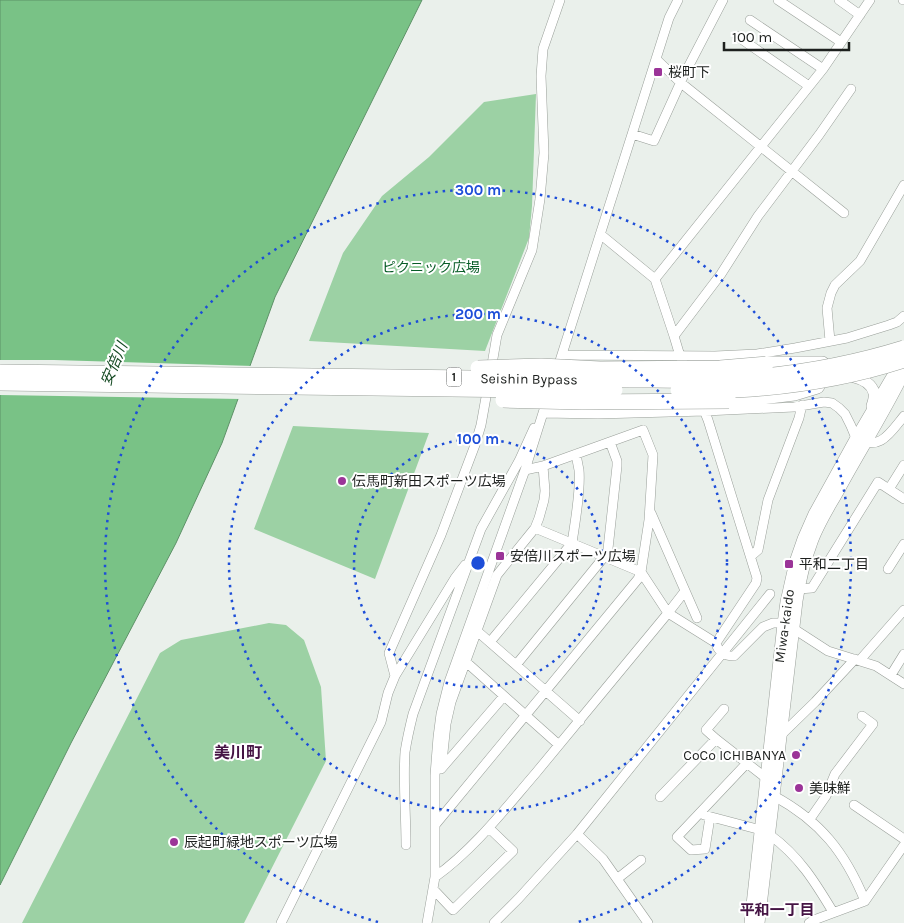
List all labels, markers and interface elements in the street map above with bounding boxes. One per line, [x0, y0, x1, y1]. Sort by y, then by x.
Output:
scale bar [724, 20, 849, 52]
text: 100 m [732, 28, 772, 46]
place label: 桜町下 [668, 64, 710, 81]
marker: 桜町下 [652, 66, 664, 78]
text: 300 m [455, 181, 501, 199]
park label: ピクニック広場 [382, 259, 480, 276]
text: 200 m [455, 305, 501, 323]
water label: 安倍川 [97, 338, 132, 388]
road number: 1 [446, 368, 462, 387]
street label: Seishin Bypass [480, 370, 578, 388]
text: 100 m [457, 430, 499, 448]
place label: 伝馬町新田スポーツ広場 [352, 473, 506, 490]
marker: 伝馬町新田スポーツ広場 [336, 475, 348, 487]
place label: 安倍川スポーツ広場 [510, 548, 636, 565]
marker: 安倍川スポーツ広場 [494, 550, 506, 562]
centre of rings [469, 554, 487, 572]
place label: 平和二丁目 [799, 556, 869, 573]
marker: 平和二丁目 [783, 558, 795, 570]
street label: Miwa-kaido [771, 588, 798, 664]
district label: 美川町 [214, 743, 262, 762]
place label: CoCo ICHIBANYA [683, 747, 786, 764]
marker: CoCo ICHIBANYA [790, 749, 802, 761]
place label: 美味鮮 [809, 780, 851, 797]
marker: 美味鮮 [793, 782, 805, 794]
place label: 辰起町緑地スポーツ広場 [184, 834, 338, 851]
marker: 辰起町緑地スポーツ広場 [168, 836, 180, 848]
district label: 平和一丁目 [739, 901, 815, 919]

